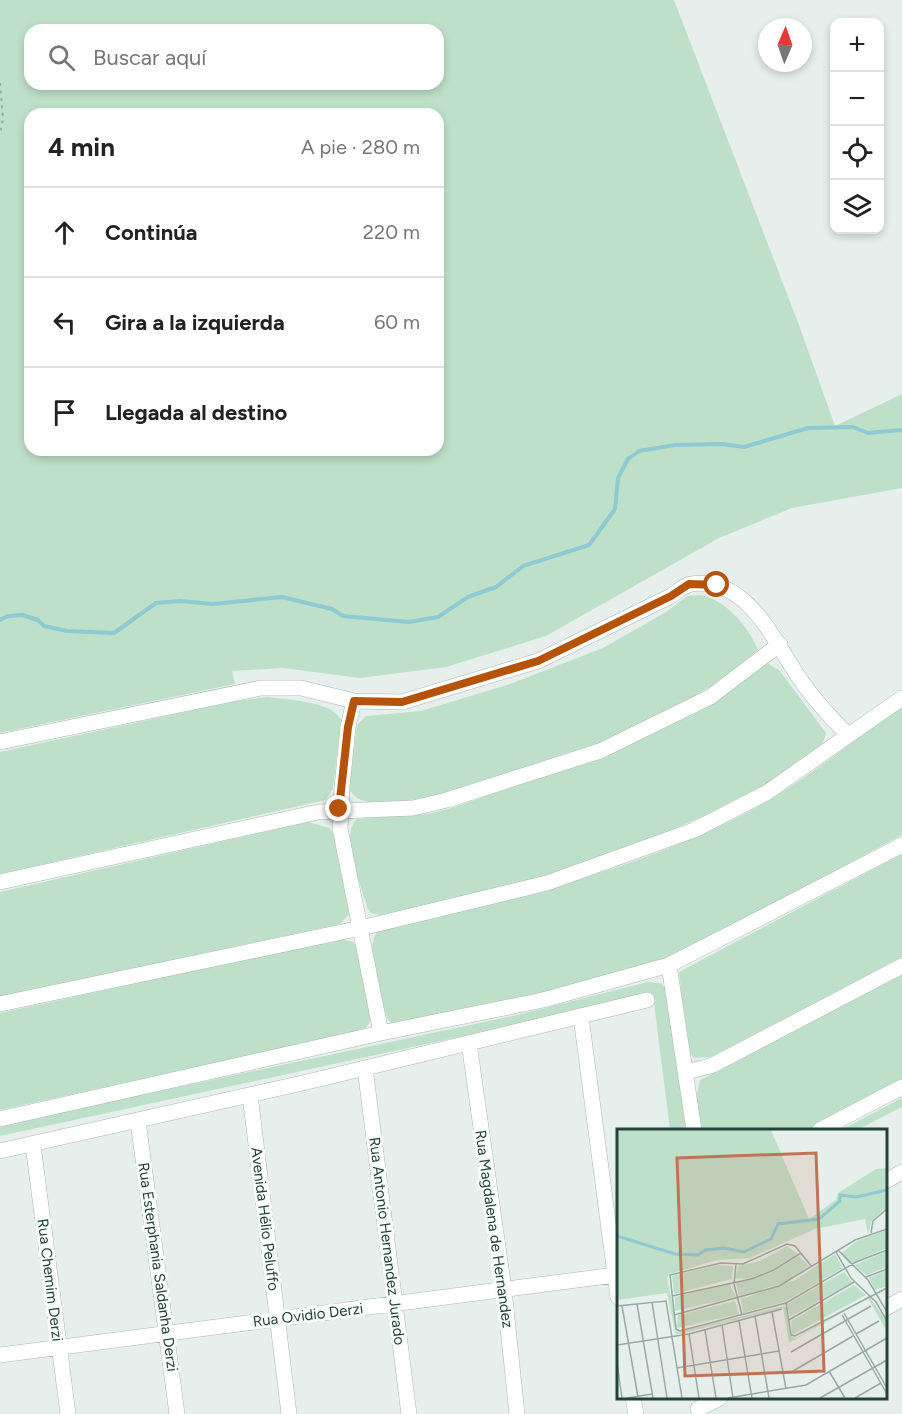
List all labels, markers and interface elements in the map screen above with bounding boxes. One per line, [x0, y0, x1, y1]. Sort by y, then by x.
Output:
north arrow [758, 18, 812, 72]
map controls [830, 18, 884, 234]
button: + [830, 18, 884, 72]
search box [24, 24, 444, 90]
icon: search [45, 41, 78, 74]
text: Buscar aquí [93, 44, 206, 71]
button: − [830, 72, 884, 126]
button: locate [830, 126, 884, 180]
text: 4 min [48, 131, 115, 163]
text: A pie · 280 m [301, 135, 420, 159]
button: layers [830, 180, 884, 234]
icon: ahead [48, 216, 81, 249]
text: Continúa [105, 219, 198, 246]
text: 220 m [363, 220, 420, 244]
icon: left [48, 306, 81, 339]
text: Gira a la izquierda [105, 309, 285, 336]
text: 60 m [374, 310, 420, 334]
icon: arrive [48, 396, 81, 429]
text: Llegada al destino [105, 399, 287, 426]
route start [703, 571, 729, 597]
route end [325, 795, 351, 821]
street label: Rua Magdalena de Hernandez [471, 1129, 517, 1329]
inset map [617, 1129, 887, 1399]
street label: Rua Antonio Hernandez Jurado [365, 1136, 409, 1346]
street label: Avenida Hélio Peluffo [247, 1146, 283, 1292]
street label: Rua Esterphania Saldanha Derzi [134, 1161, 182, 1373]
street label: Rua Chemim Derzi [34, 1218, 66, 1342]
street label: Rua Ovidio Derzi [252, 1299, 364, 1331]

